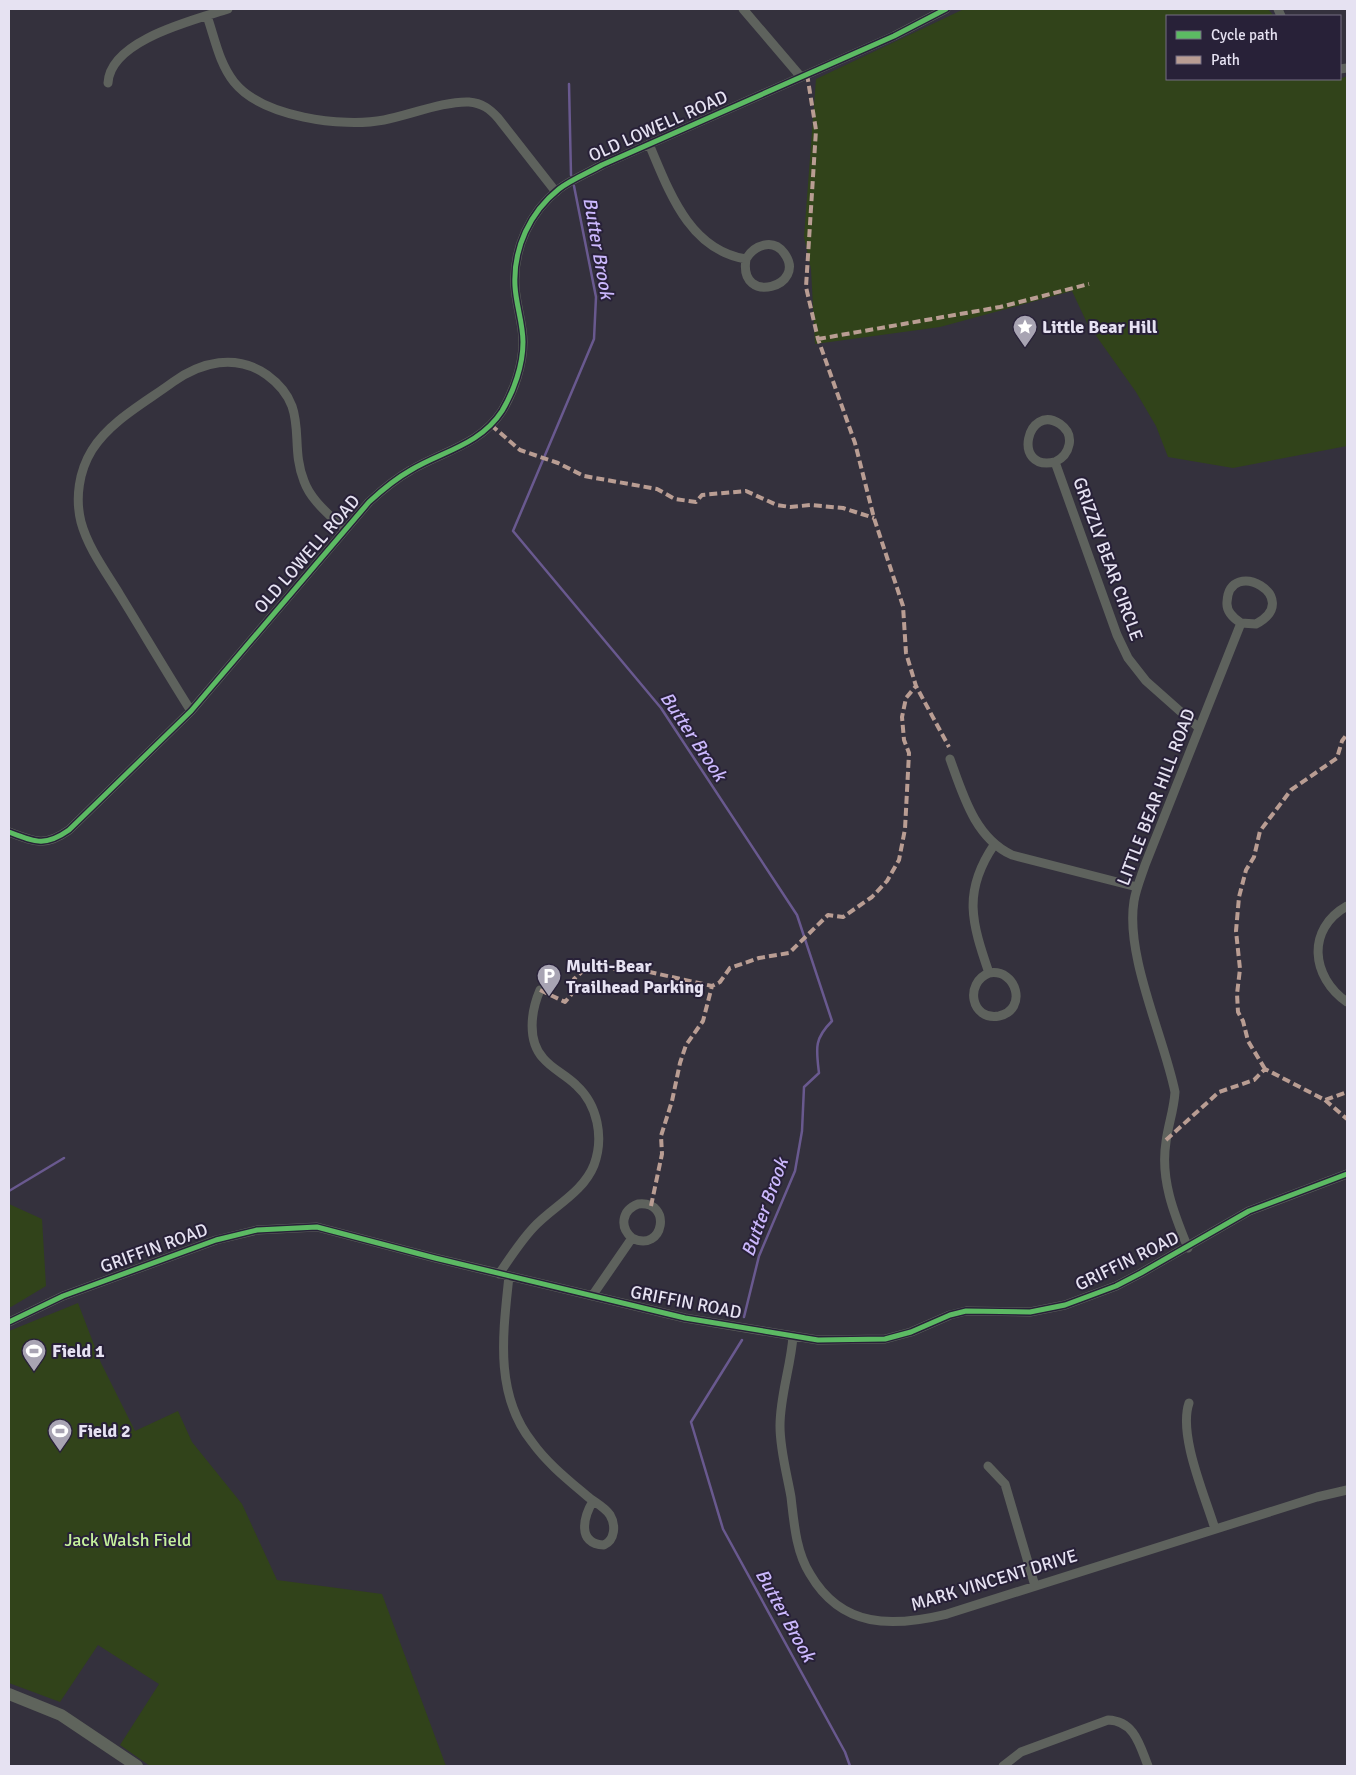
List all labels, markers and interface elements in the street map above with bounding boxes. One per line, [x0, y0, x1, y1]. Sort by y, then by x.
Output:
legend [1166, 15, 1341, 80]
text: Cycle path [1211, 26, 1278, 44]
text: Path [1211, 51, 1240, 69]
street label: OLD LOWELL ROAD [585, 85, 731, 167]
water label: Butter Brook [577, 195, 619, 302]
place icon: Little Bear Hill [1012, 314, 1038, 348]
place label: Little Bear Hill [1042, 316, 1158, 338]
street label: GRIZZLY BEAR CIRCLE [1068, 474, 1148, 644]
street label: OLD LOWELL ROAD [249, 490, 365, 618]
water label: Butter Brook [654, 687, 733, 787]
street label: LITTLE BEAR HILL ROAD [1112, 705, 1200, 889]
place label: Multi-Bear Trailhead Parking [566, 955, 704, 998]
parking icon: Multi-Bear Trailhead Parking [536, 963, 562, 997]
water label: Butter Brook [736, 1154, 794, 1260]
street label: GRIFFIN ROAD [97, 1218, 211, 1278]
street label: GRIFFIN ROAD [1072, 1226, 1182, 1296]
street label: GRIFFIN ROAD [629, 1280, 743, 1324]
sports icon: Field 1 [21, 1338, 47, 1372]
place label: Field 1 [52, 1340, 105, 1362]
sports icon: Field 2 [47, 1418, 73, 1452]
place label: Field 2 [78, 1420, 131, 1442]
park label: Jack Walsh Field [65, 1529, 191, 1551]
street label: MARK VINCENT DRIVE [908, 1544, 1080, 1616]
water label: Butter Brook [750, 1565, 821, 1668]

